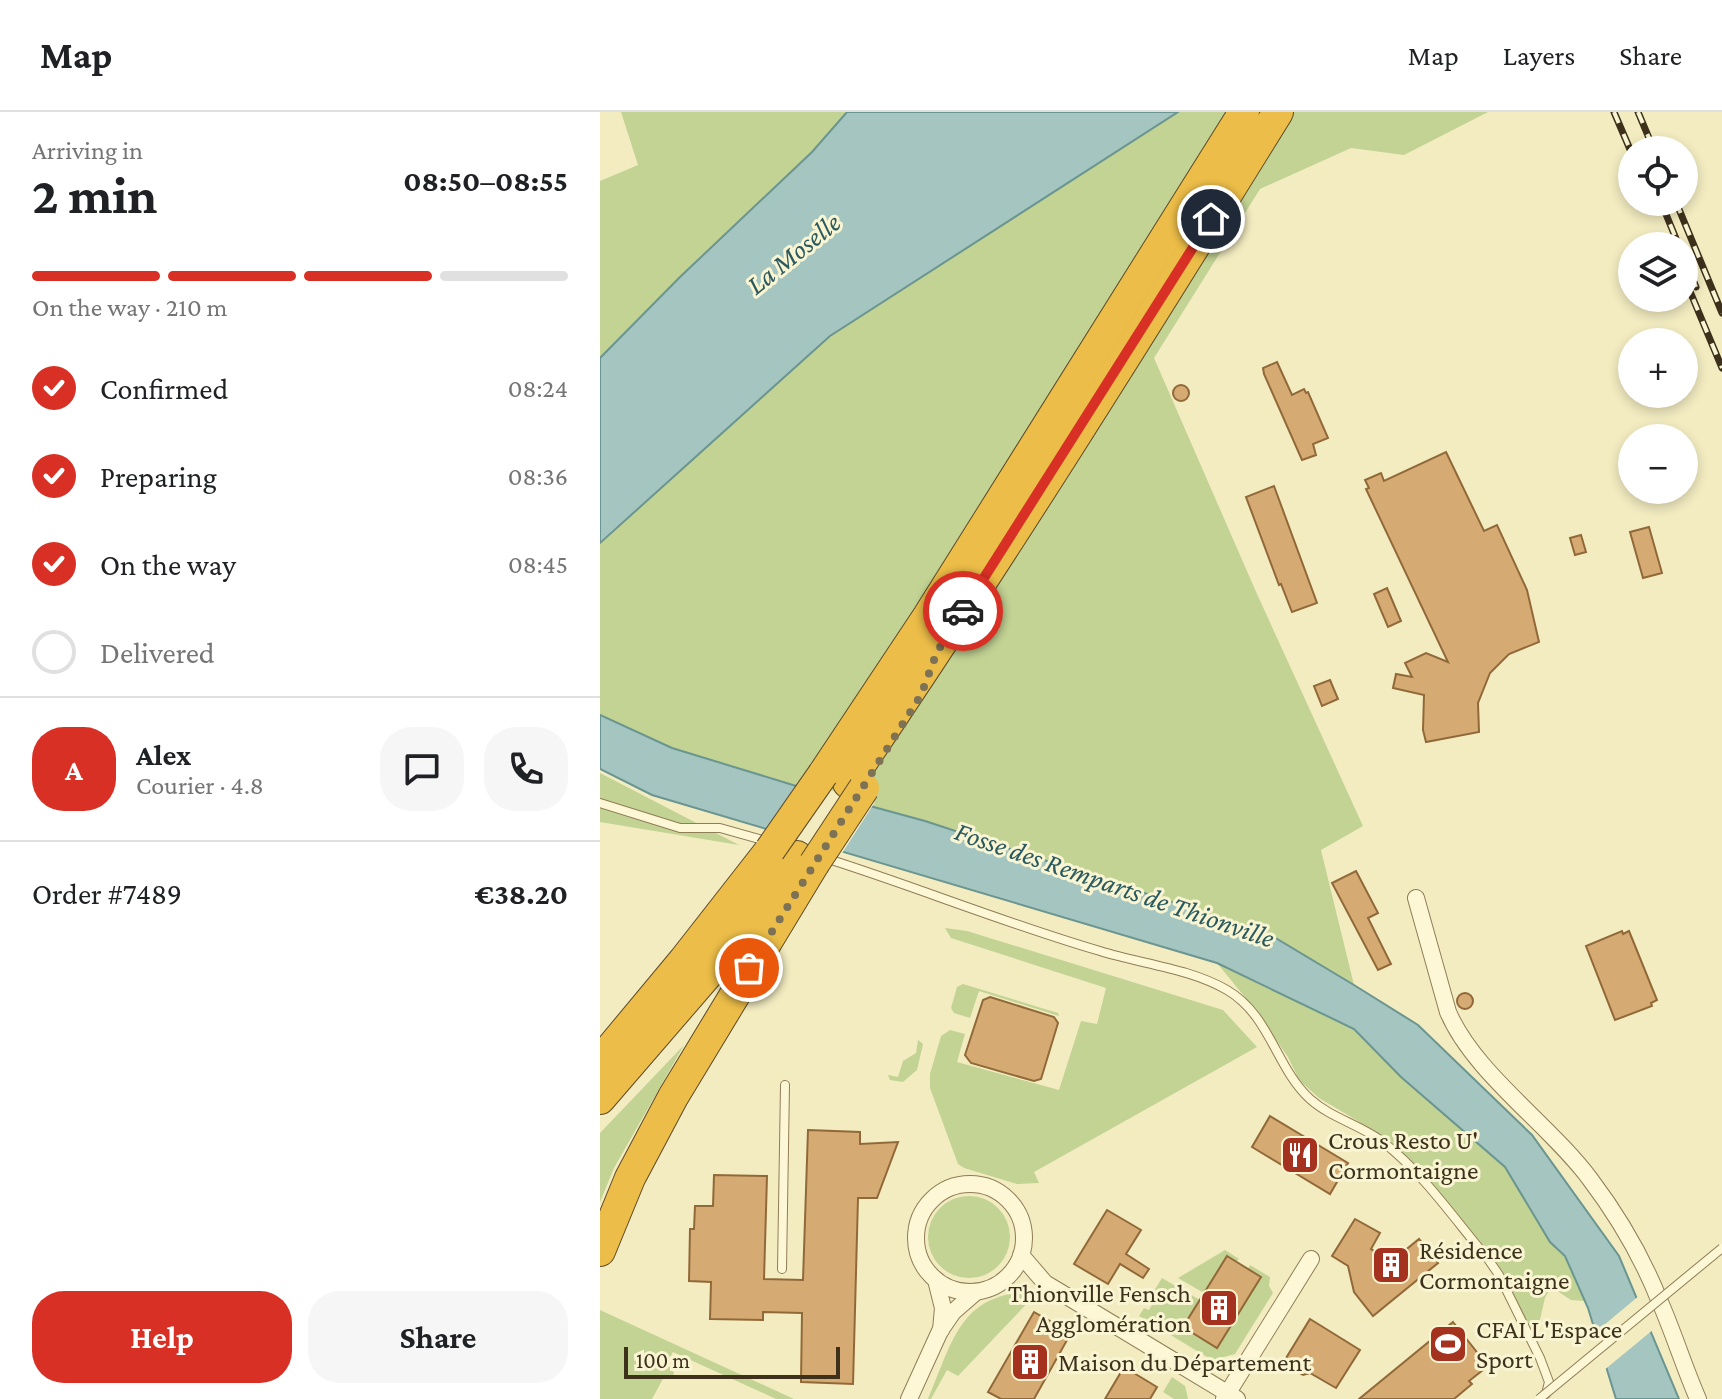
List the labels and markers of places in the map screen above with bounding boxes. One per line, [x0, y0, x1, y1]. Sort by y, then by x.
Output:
pin [1177, 185, 1245, 253]
pin [715, 934, 783, 1002]
place label: Crous Resto U' Cormontaigne [1328, 1126, 1478, 1185]
restaurant icon: Crous Resto U' Cormontaigne [1279, 1134, 1321, 1176]
place label: Résidence Cormontaigne [1419, 1236, 1569, 1295]
building icon: Résidence Cormontaigne [1370, 1244, 1412, 1286]
place label: Thionville Fensch Agglomération [1008, 1279, 1191, 1338]
building icon: Thionville Fensch Agglomération [1198, 1287, 1240, 1329]
place label: CFAI L'Espace Sport [1476, 1315, 1622, 1374]
sports icon: CFAI L'Espace Sport [1427, 1323, 1469, 1365]
building icon: Maison du Département [1009, 1341, 1051, 1383]
place label: Maison du Département [1058, 1348, 1312, 1377]

